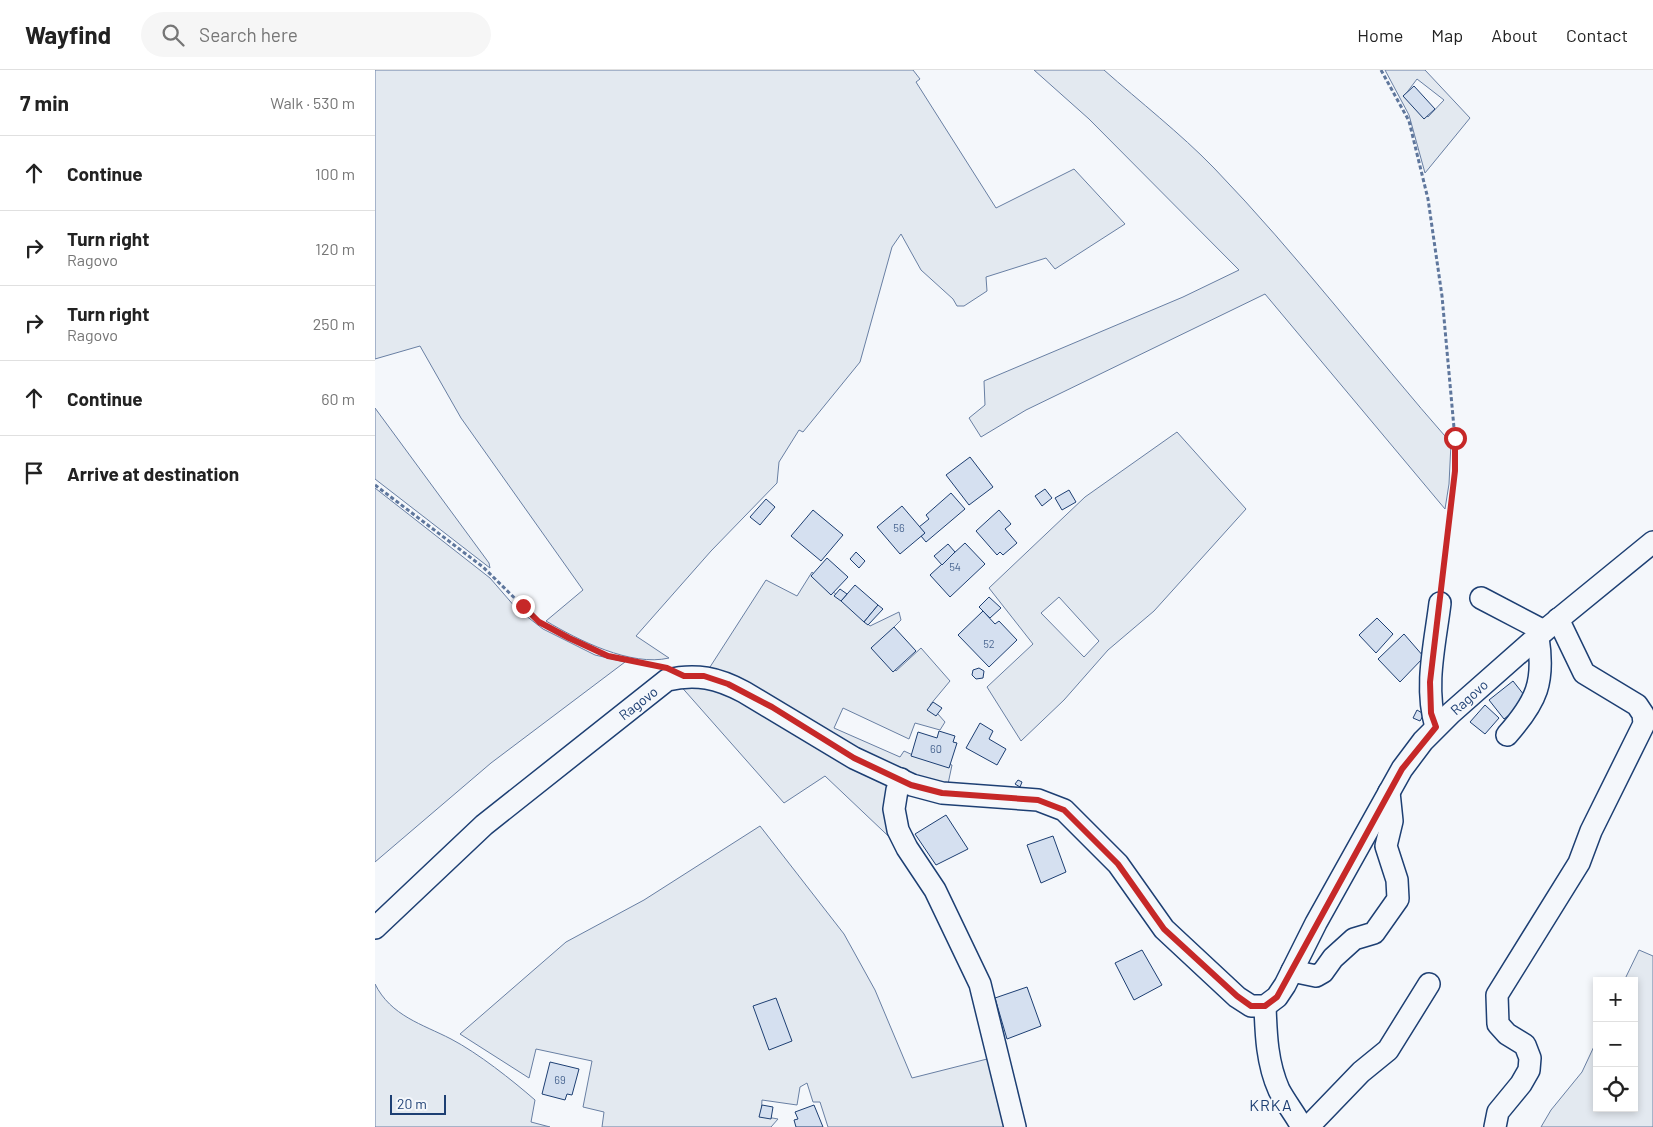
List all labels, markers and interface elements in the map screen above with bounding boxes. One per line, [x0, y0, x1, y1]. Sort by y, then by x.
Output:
search box [141, 12, 491, 57]
text: Wayfind [25, 20, 111, 49]
icon: search [159, 21, 187, 49]
text: Search here [199, 23, 298, 46]
text: Home [1357, 24, 1403, 46]
text: Map [1431, 24, 1463, 46]
text: About [1491, 24, 1538, 46]
text: Contact [1566, 24, 1628, 46]
text: 7 min [20, 90, 69, 115]
text: Walk · 530 m [270, 93, 355, 112]
icon: ahead [20, 159, 48, 187]
text: Continue [67, 162, 143, 185]
text: 100 m [315, 164, 355, 183]
text: Turn right [67, 227, 149, 250]
icon: right [20, 234, 48, 262]
text: 120 m [315, 239, 355, 258]
text: Ragovo [67, 250, 118, 269]
text: Turn right [67, 302, 149, 325]
icon: right [20, 309, 48, 337]
text: 250 m [313, 314, 355, 333]
text: Ragovo [67, 325, 118, 344]
icon: ahead [20, 384, 48, 412]
text: Continue [67, 387, 143, 410]
text: 60 m [321, 389, 355, 408]
route start [1444, 427, 1467, 450]
icon: arrive [20, 459, 48, 487]
text: Arrive at destination [67, 462, 239, 485]
house number: 56 [893, 521, 905, 534]
house number: 54 [949, 560, 961, 573]
route end [512, 595, 535, 618]
house number: 52 [983, 637, 995, 650]
street label: Ragovo [1447, 676, 1491, 718]
street label: Ragovo [615, 683, 661, 723]
house number: 60 [930, 742, 942, 755]
map controls [1593, 977, 1638, 1112]
button: + [1593, 977, 1638, 1022]
button: − [1593, 1022, 1638, 1067]
button: locate [1593, 1067, 1638, 1112]
house number: 69 [554, 1073, 566, 1086]
scale bar [390, 1092, 446, 1115]
text: 20 m [397, 1095, 427, 1112]
district label: KRKA [1249, 1095, 1293, 1114]

